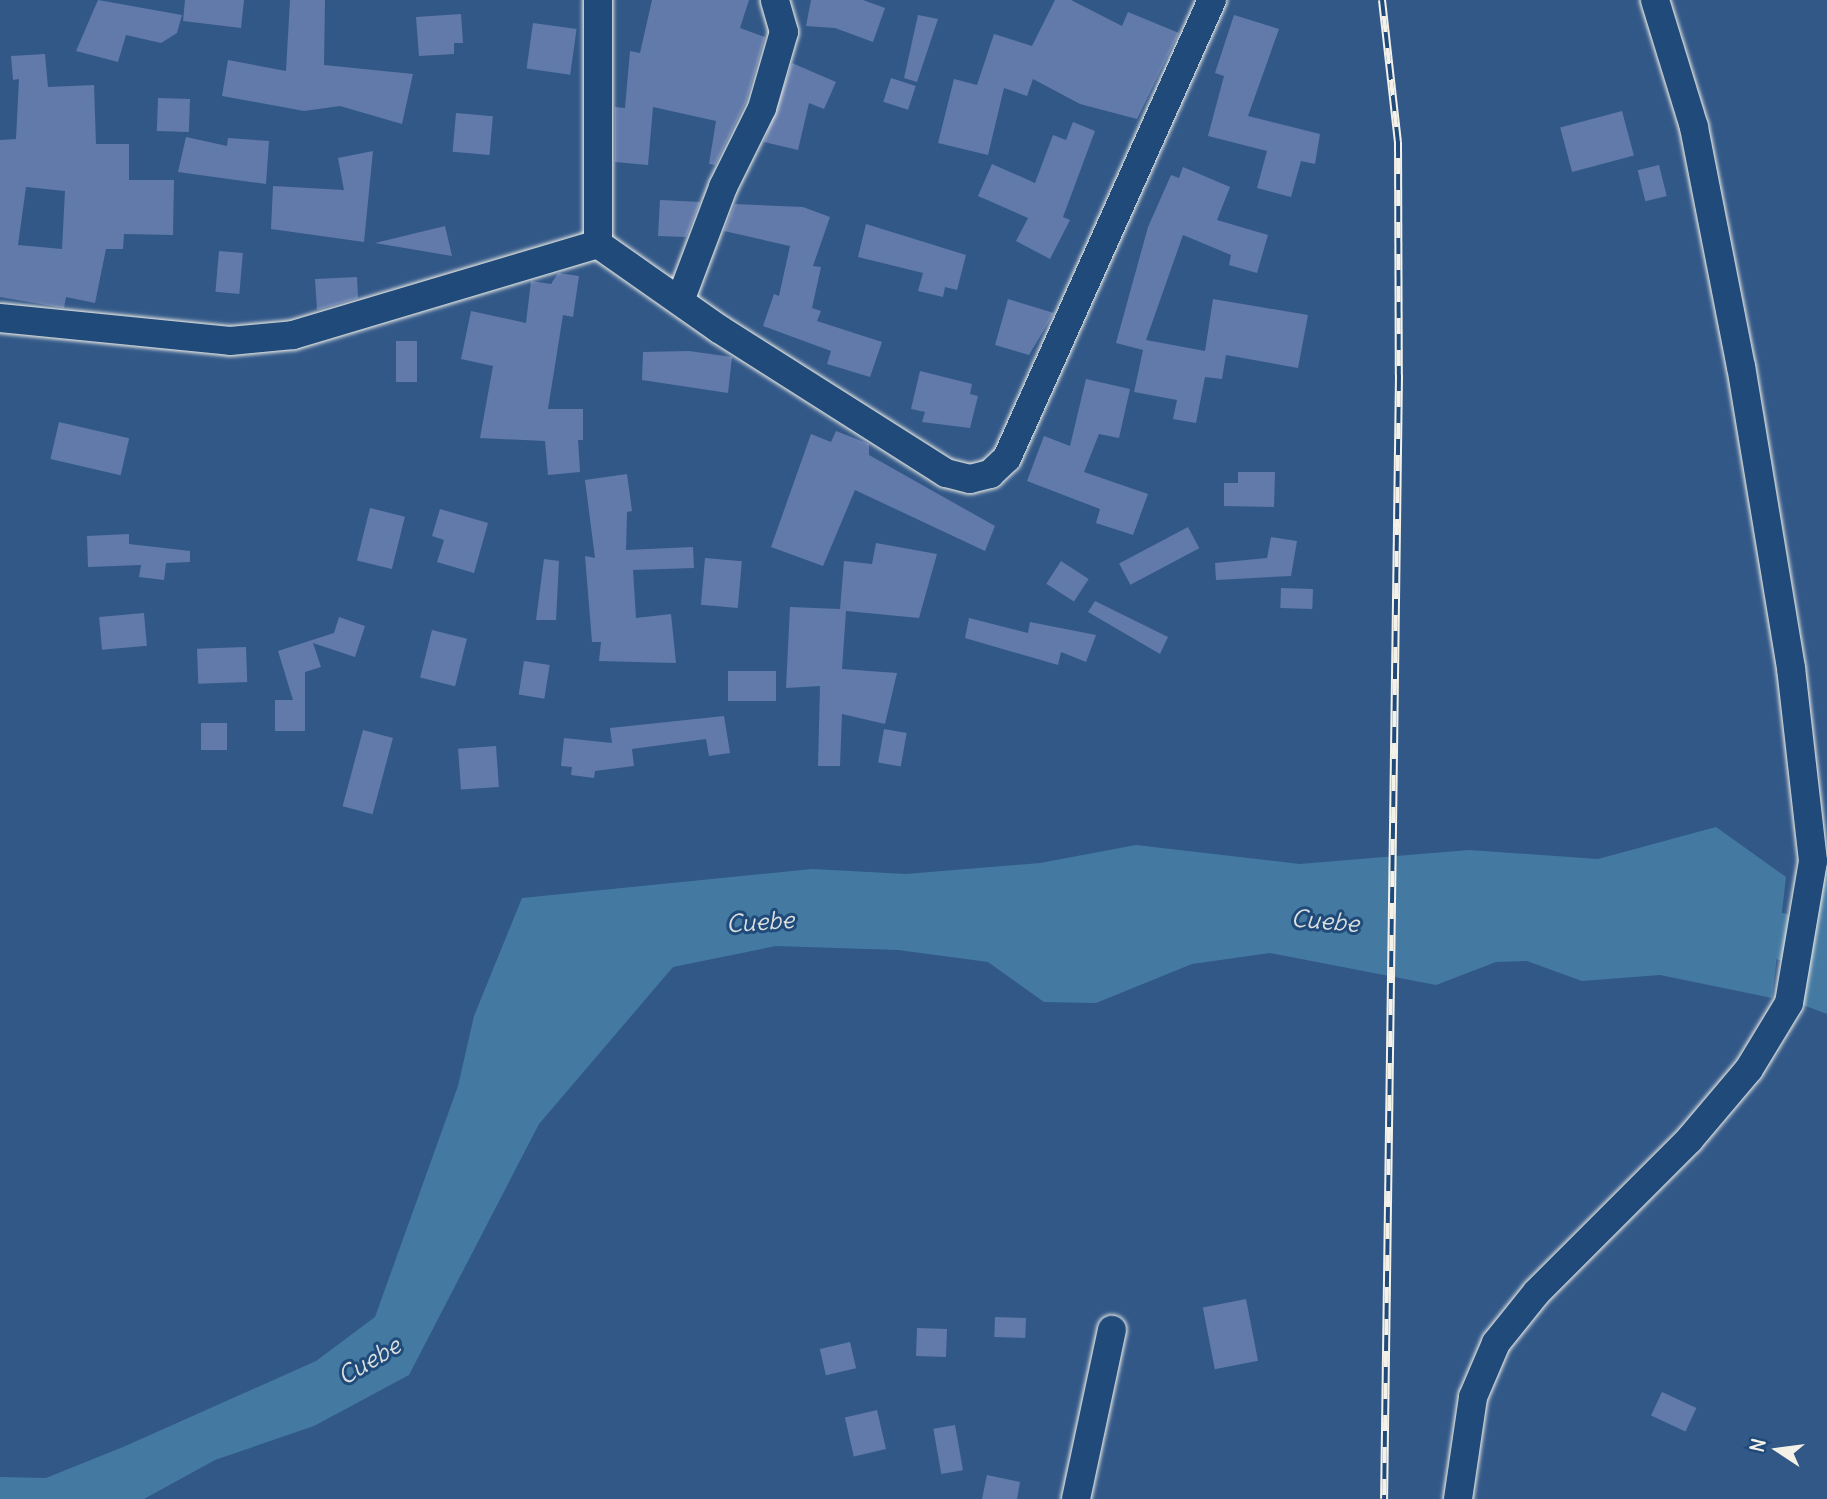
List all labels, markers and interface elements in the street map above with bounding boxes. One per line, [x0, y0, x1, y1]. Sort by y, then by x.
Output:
water label: Cuebe [1290, 904, 1360, 938]
water label: Cuebe [725, 905, 795, 939]
water label: Cuebe [332, 1331, 406, 1391]
north arrow [1743, 1415, 1813, 1485]
text: N [1744, 1436, 1771, 1454]

